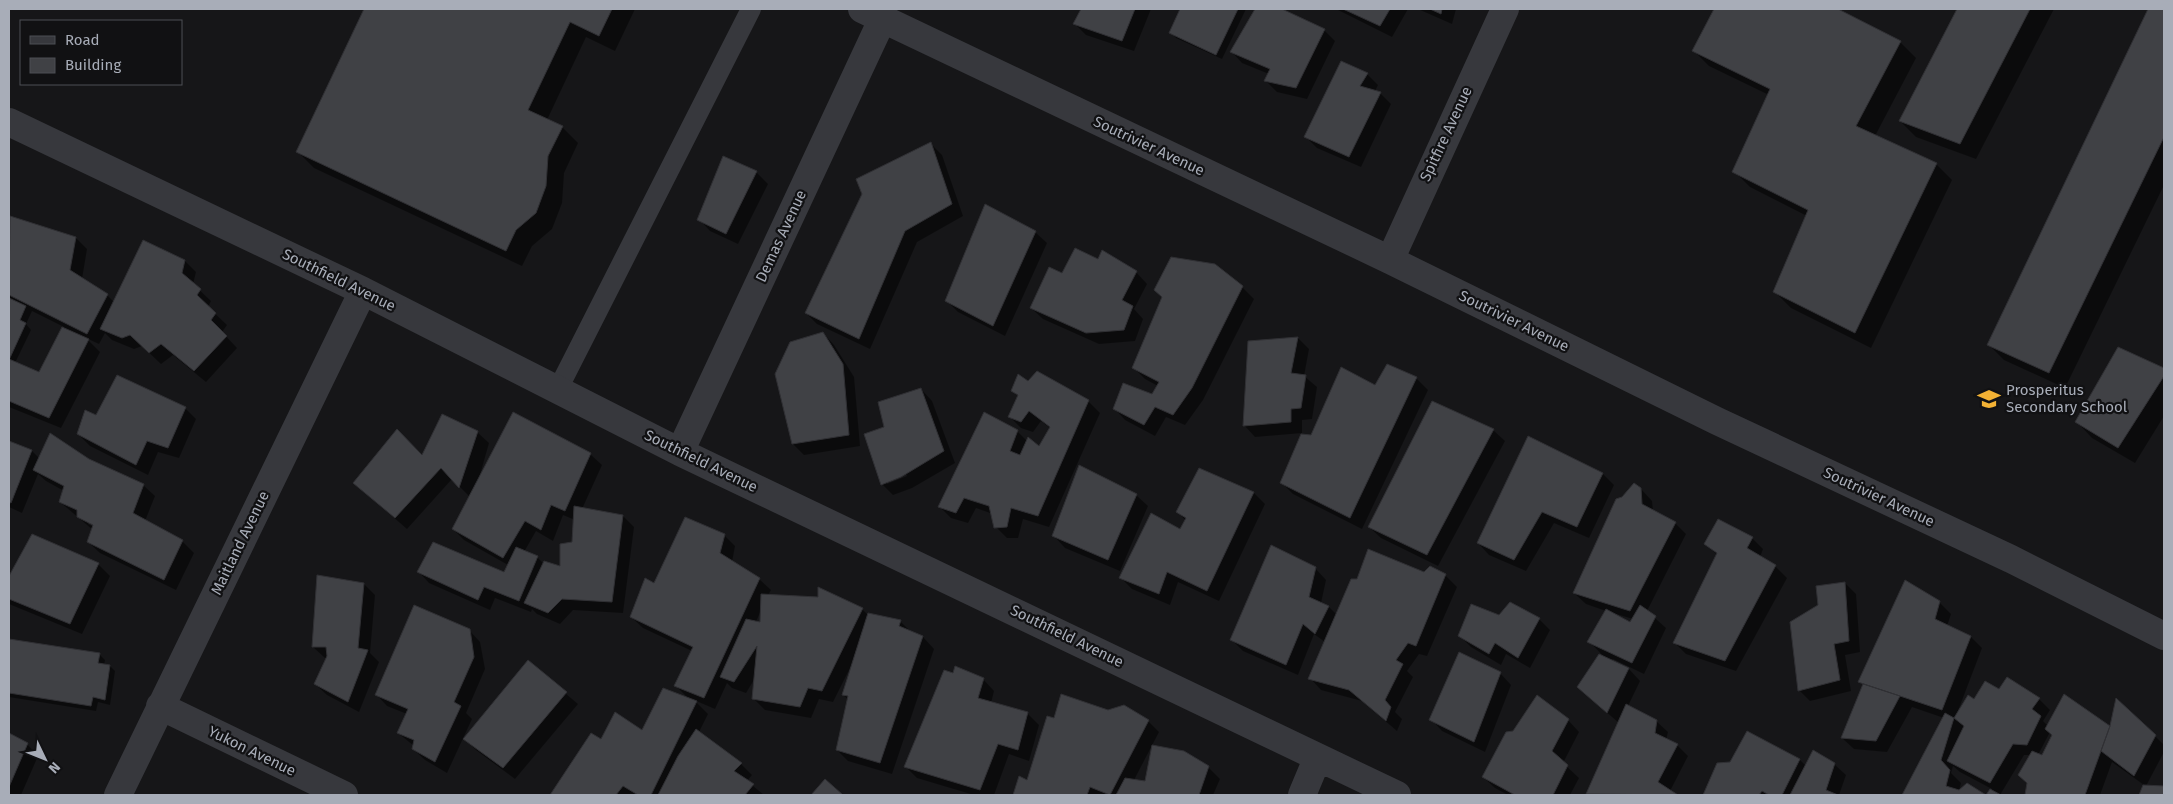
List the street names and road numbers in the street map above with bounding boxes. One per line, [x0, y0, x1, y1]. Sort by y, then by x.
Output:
street label: Spitfire Avenue [1416, 84, 1476, 184]
street label: Soutrivier Avenue [1091, 112, 1207, 180]
street label: Demas Avenue [752, 187, 810, 285]
street label: Southfield Avenue [279, 245, 399, 315]
street label: Soutrivier Avenue [1456, 287, 1572, 355]
street label: Southfield Avenue [641, 426, 761, 496]
street label: Soutrivier Avenue [1821, 463, 1937, 531]
street label: Maitland Avenue [207, 488, 273, 598]
street label: Southfield Avenue [1007, 601, 1127, 671]
street label: Yukon Avenue [205, 722, 299, 780]

